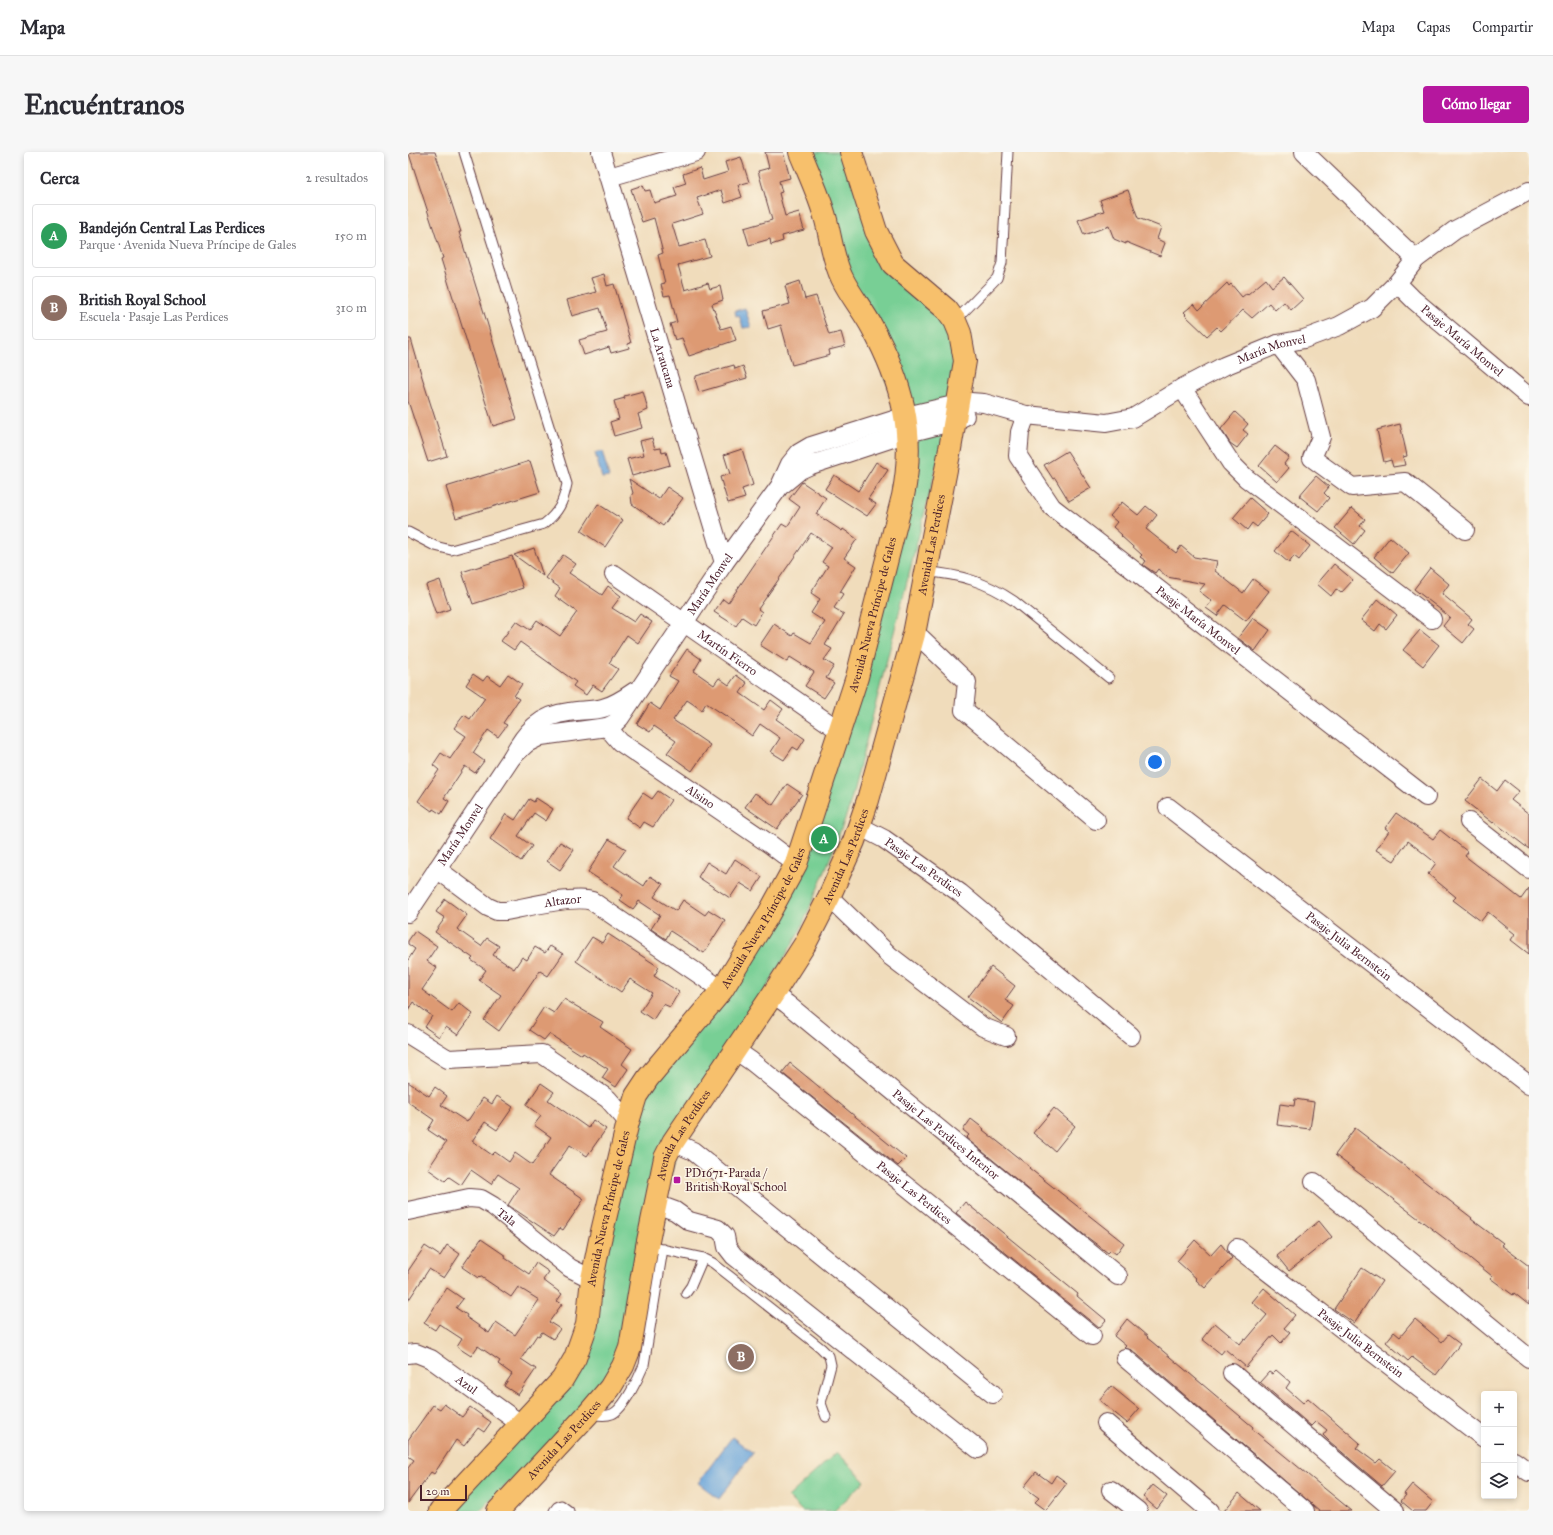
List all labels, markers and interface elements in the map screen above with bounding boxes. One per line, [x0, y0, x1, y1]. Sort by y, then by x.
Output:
text: Mapa [20, 16, 65, 39]
text: Mapa [1362, 19, 1395, 36]
text: Capas [1417, 19, 1450, 36]
text: Compartir [1472, 19, 1533, 36]
button: Cómo llegar [1423, 86, 1529, 123]
text: Encuéntranos [24, 87, 185, 122]
text: Cerca [40, 168, 79, 189]
text: 2 resultados [305, 170, 368, 186]
text: Bandejón Central Las Perdices [79, 219, 265, 237]
text: A [50, 228, 58, 244]
text: 150 m [335, 228, 367, 244]
text: Parque · Avenida Nueva Príncipe de Gales [79, 237, 296, 253]
text: British Royal School [79, 291, 206, 309]
text: B [50, 300, 58, 316]
text: 310 m [335, 300, 367, 316]
street label: Pasaje María Monvel [1418, 302, 1507, 380]
text: Escuela · Pasaje Las Perdices [79, 309, 228, 325]
street label: La Araucana [647, 326, 679, 391]
street label: María Monvel [1235, 332, 1307, 367]
street label: Avenida Las Perdices [915, 493, 948, 597]
street label: Avenida Nueva Príncipe de Gales [845, 536, 899, 695]
street label: María Monvel [684, 550, 736, 618]
street label: Pasaje María Monvel [1153, 583, 1244, 658]
street label: Martín Fierro [695, 627, 760, 678]
your location [1145, 752, 1165, 772]
street label: Alsino [682, 781, 717, 811]
street label: María Monvel [434, 801, 486, 868]
street label: Avenida Las Perdices [819, 806, 871, 906]
pin: A [811, 824, 837, 854]
street label: Pasaje Las Perdices [882, 835, 966, 900]
street label: Avenida Nueva Príncipe de Gales [717, 846, 808, 992]
street label: Altazor [542, 892, 582, 910]
street label: Pasaje Julia Bernstein [1303, 909, 1395, 984]
street label: Avenida Las Perdices [653, 1087, 713, 1183]
street label: Pasaje Las Perdices Interior [890, 1087, 1003, 1183]
street label: Avenida Nueva Príncipe de Gales [584, 1129, 633, 1288]
street label: Pasaje Las Perdices [874, 1158, 955, 1227]
place label: PD1671-Parada / British Royal School [685, 1166, 787, 1194]
marker: PD1671-Parada / British Royal School [672, 1175, 682, 1185]
street label: Tala [494, 1205, 520, 1230]
street label: Pasaje Julia Bernstein [1315, 1306, 1407, 1381]
pin: B [728, 1342, 754, 1372]
street label: Azul [452, 1372, 481, 1398]
map controls [1481, 1391, 1517, 1499]
button: + [1481, 1391, 1517, 1427]
street label: Avenida Las Perdices [523, 1397, 604, 1483]
button: − [1481, 1427, 1517, 1463]
button: layers [1481, 1463, 1517, 1499]
scale bar [420, 1483, 467, 1502]
text: 20 m [426, 1485, 449, 1498]

